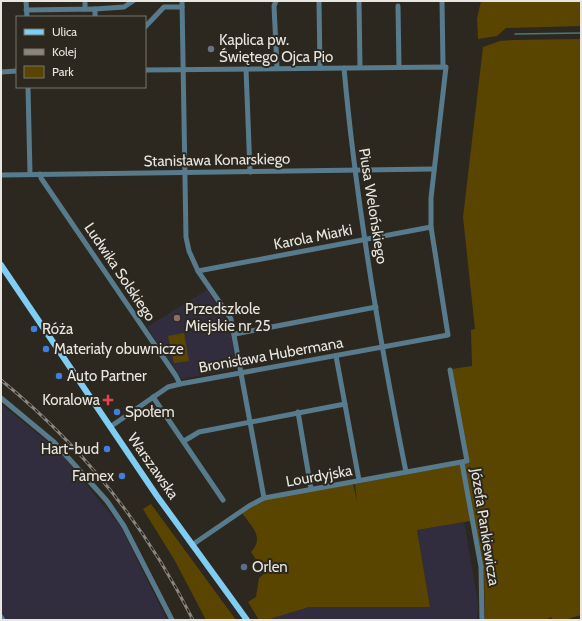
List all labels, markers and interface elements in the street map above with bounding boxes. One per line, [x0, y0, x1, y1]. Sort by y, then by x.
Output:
legend [16, 16, 146, 88]
text: Ulica [52, 24, 77, 39]
place label: Kaplica pw. Świętego Ojca Pio [219, 31, 333, 66]
text: Kolej [52, 44, 76, 59]
marker: Kaplica pw. Świętego Ojca Pio [206, 44, 216, 54]
text: Park [52, 64, 74, 79]
street label: Piusa Welońskiego [355, 147, 391, 265]
street label: Stanisława Konarskiego [144, 150, 290, 170]
street label: Ludwika Solskiego [80, 219, 160, 325]
street label: Karola Miarki [272, 221, 354, 253]
place label: Przedszkole Miejskie nr 25 [185, 300, 271, 335]
marker: Przedszkole Miejskie nr 25 [172, 313, 182, 323]
place label: Róża [42, 320, 74, 338]
marker: Róża [29, 324, 39, 334]
street label: Bronisława Hubermana [197, 333, 345, 377]
place label: Materiały obuwnicze [54, 340, 184, 358]
marker: Materiały obuwnicze [41, 344, 51, 354]
place label: Auto Partner [67, 367, 147, 385]
marker: Auto Partner [54, 371, 64, 381]
place label: Koralowa [42, 391, 101, 409]
marker: Koralowa [103, 395, 113, 405]
place label: Społem [125, 403, 175, 421]
marker: Społem [112, 407, 122, 417]
street label: Warszawska [124, 429, 183, 503]
place label: Hart-bud [41, 440, 99, 458]
marker: Hart-bud [102, 444, 112, 454]
street label: Lourdyjska [284, 461, 354, 491]
street label: Józefa Pankiewicza [467, 466, 503, 588]
place label: Famex [72, 467, 114, 485]
marker: Famex [117, 471, 127, 481]
place label: Orlen [252, 558, 288, 576]
marker: Orlen [239, 562, 249, 572]

